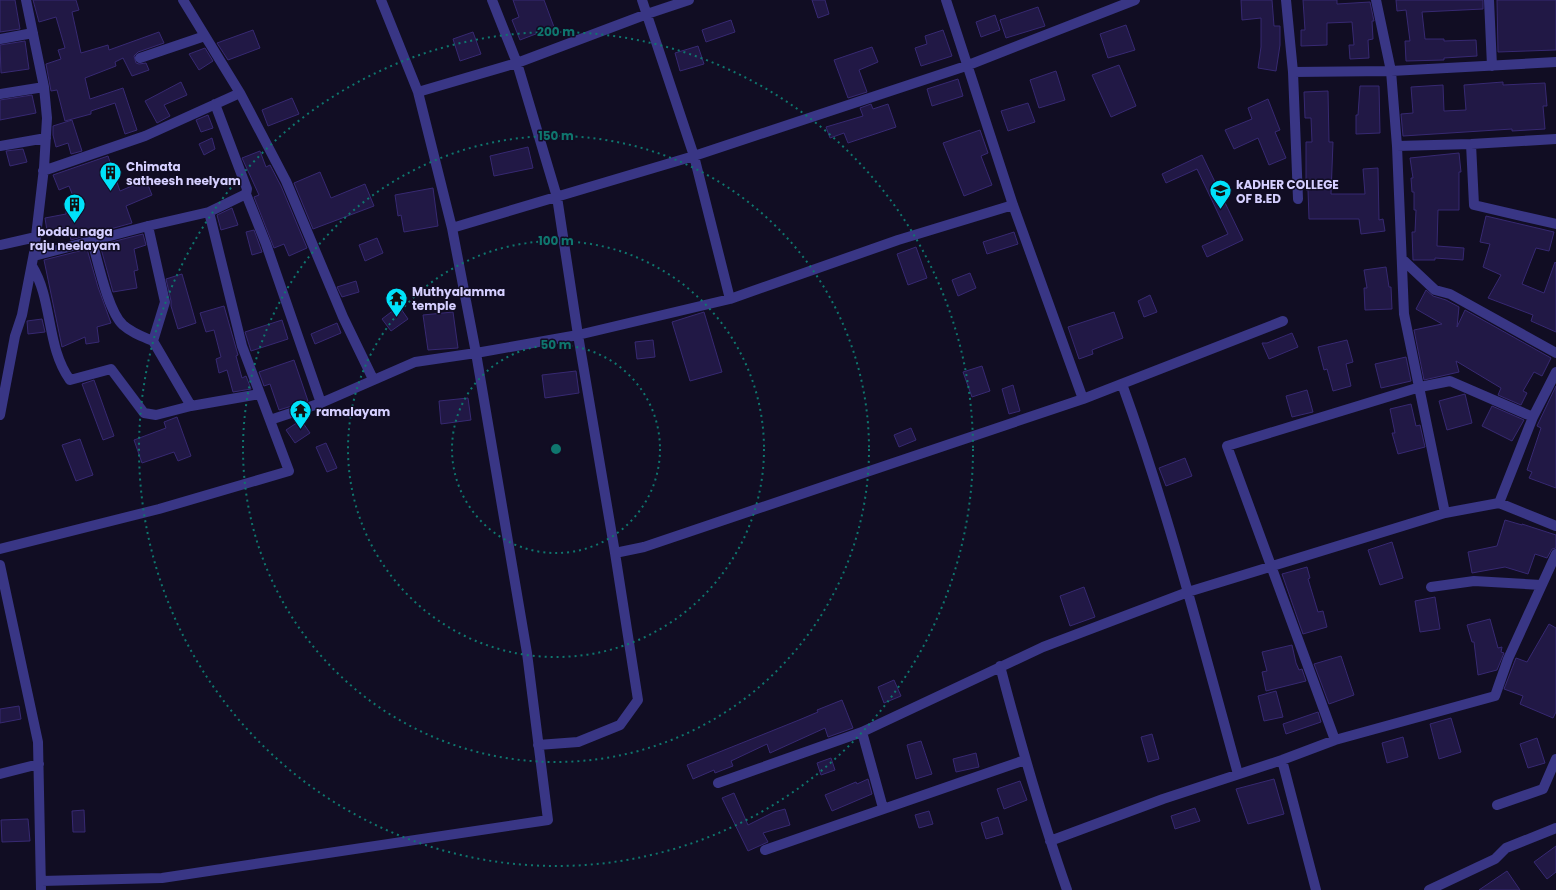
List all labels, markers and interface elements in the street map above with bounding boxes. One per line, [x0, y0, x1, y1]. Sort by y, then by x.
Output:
text: 200 m [537, 23, 575, 40]
text: 150 m [538, 127, 574, 144]
place label: Chimata satheesh neelyam [126, 158, 241, 189]
building icon: Chimata satheesh neelyam [98, 160, 124, 193]
place label: kADHER COLLEGE OF B.ED [1236, 176, 1339, 207]
school or university icon: kADHER COLLEGE OF B.ED [1208, 178, 1234, 211]
building icon: boddu naga raju neelayam [62, 191, 88, 224]
place label: boddu naga raju neelayam [30, 223, 121, 254]
text: 100 m [538, 232, 574, 249]
place label: Muthyalamma temple [412, 283, 505, 314]
temple icon: Muthyalamma temple [383, 285, 409, 318]
text: 50 m [541, 336, 572, 353]
temple icon: ramalayam [287, 398, 313, 431]
place label: ramalayam [316, 403, 391, 420]
centre of rings [549, 442, 563, 456]

